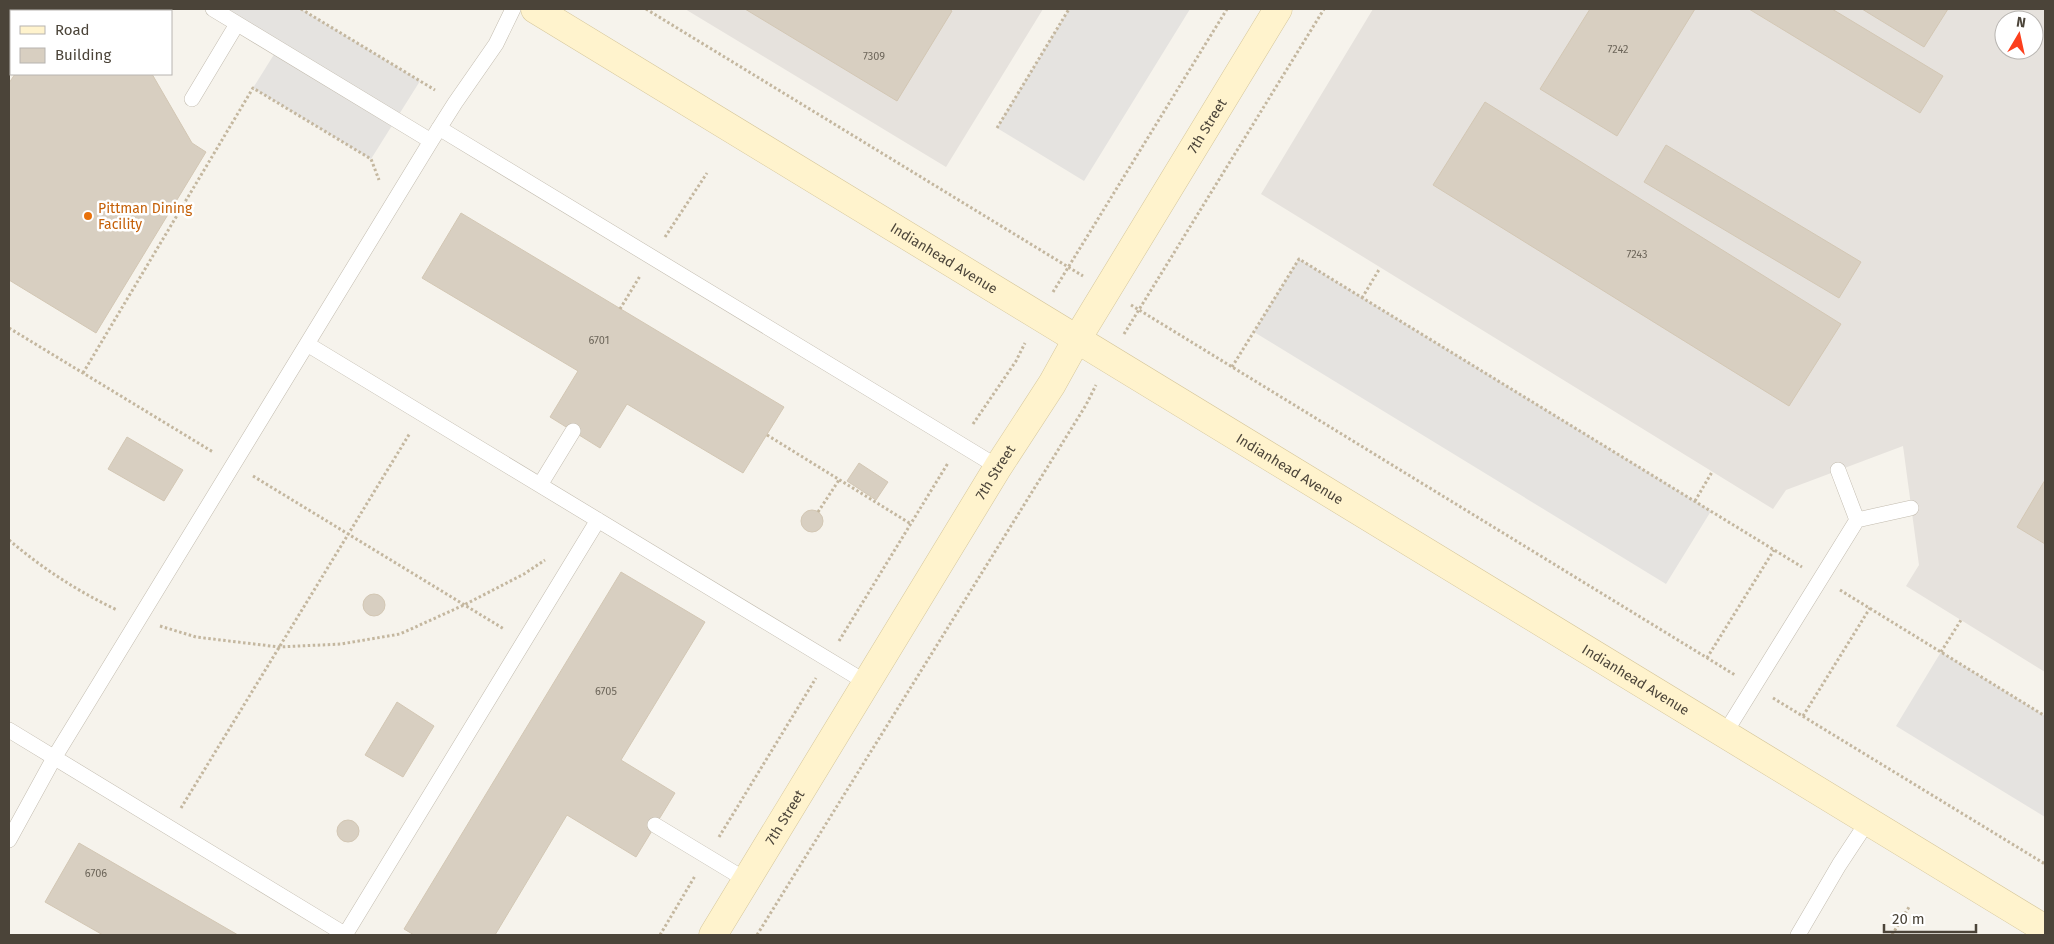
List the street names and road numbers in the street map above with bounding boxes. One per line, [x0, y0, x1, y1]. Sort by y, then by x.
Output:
street label: 7th Street [1184, 95, 1231, 157]
street label: Indianhead Avenue [887, 220, 1001, 298]
street label: Indianhead Avenue [1233, 430, 1346, 509]
street label: 7th Street [972, 441, 1020, 503]
street label: Indianhead Avenue [1579, 641, 1692, 719]
street label: 7th Street [762, 786, 809, 848]

